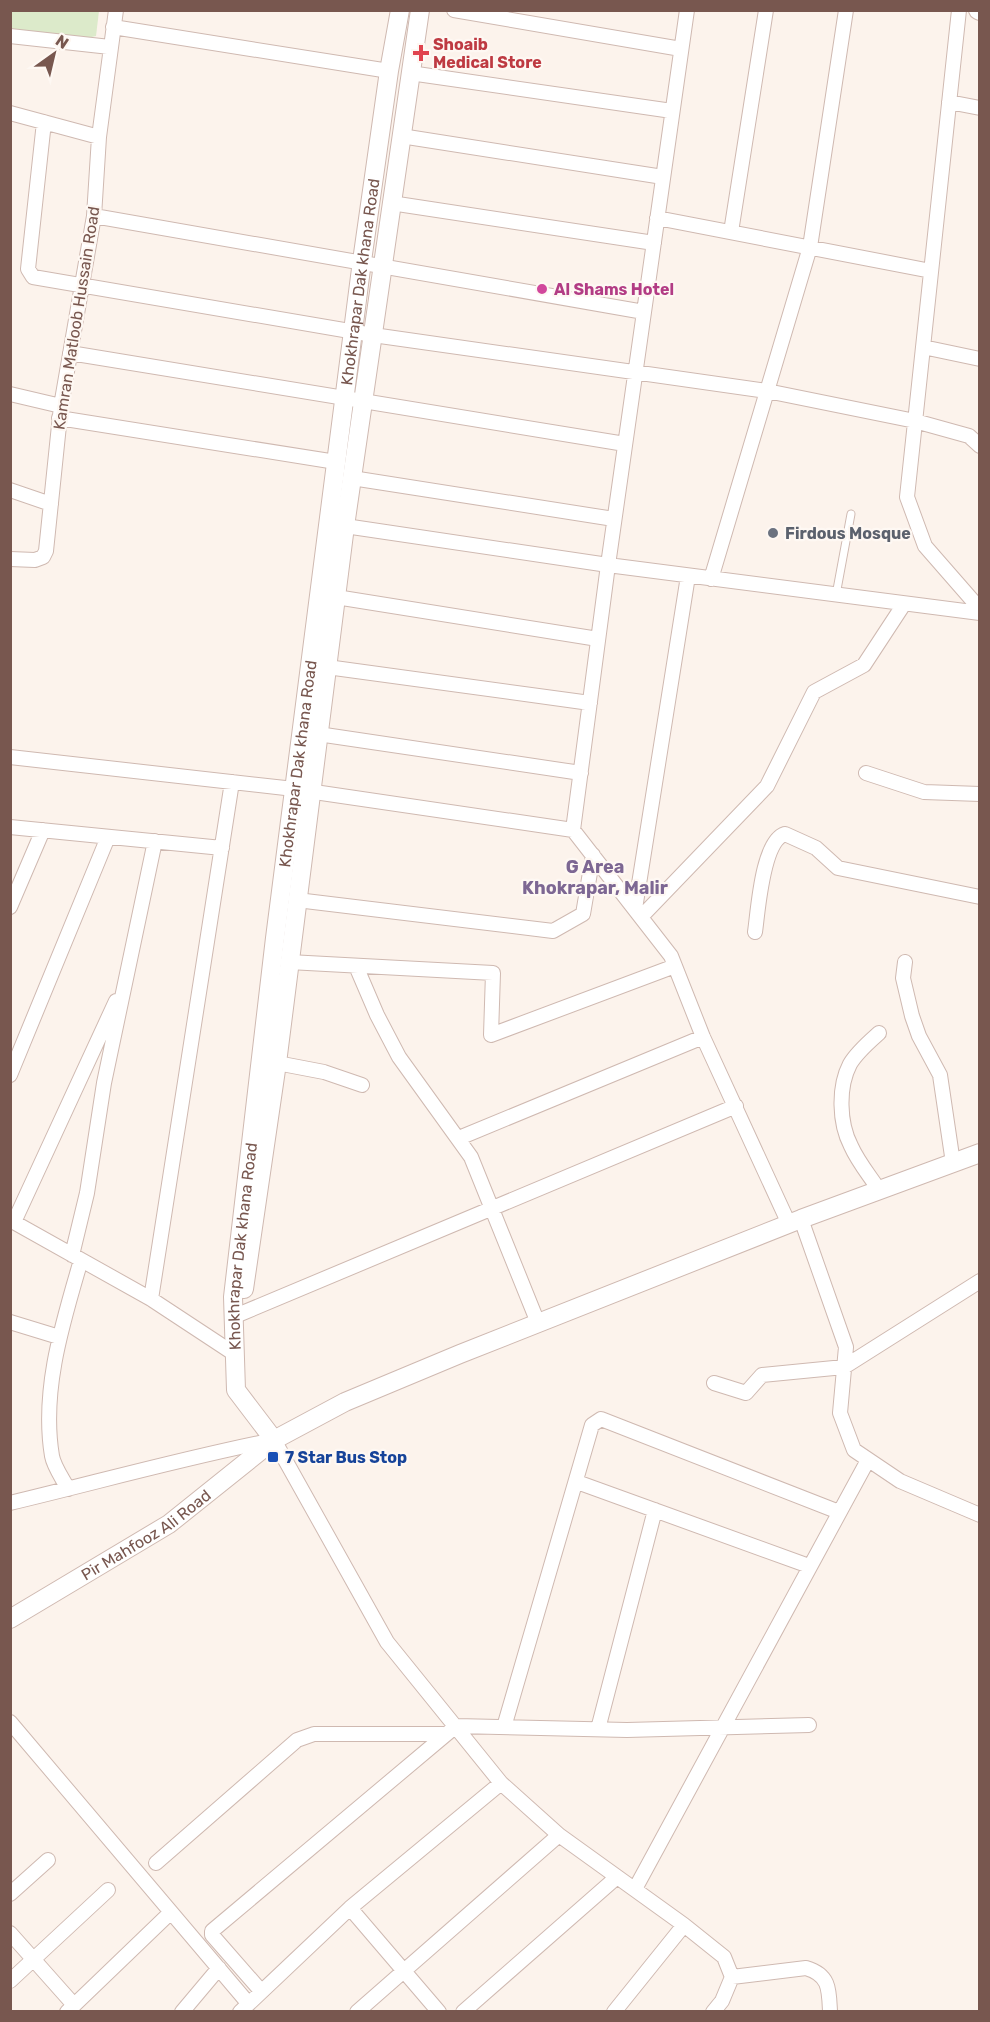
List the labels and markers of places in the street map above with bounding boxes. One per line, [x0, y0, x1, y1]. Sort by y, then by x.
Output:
place label: Shoaib Medical Store [433, 35, 542, 72]
marker: Shoaib Medical Store [414, 46, 428, 60]
place label: Al Shams Hotel [554, 280, 674, 299]
marker: Al Shams Hotel [535, 282, 549, 296]
place label: Firdous Mosque [785, 524, 911, 543]
marker: Firdous Mosque [766, 526, 780, 540]
place label: 7 Star Bus Stop [285, 1448, 407, 1467]
marker: 7 Star Bus Stop [266, 1450, 280, 1464]

